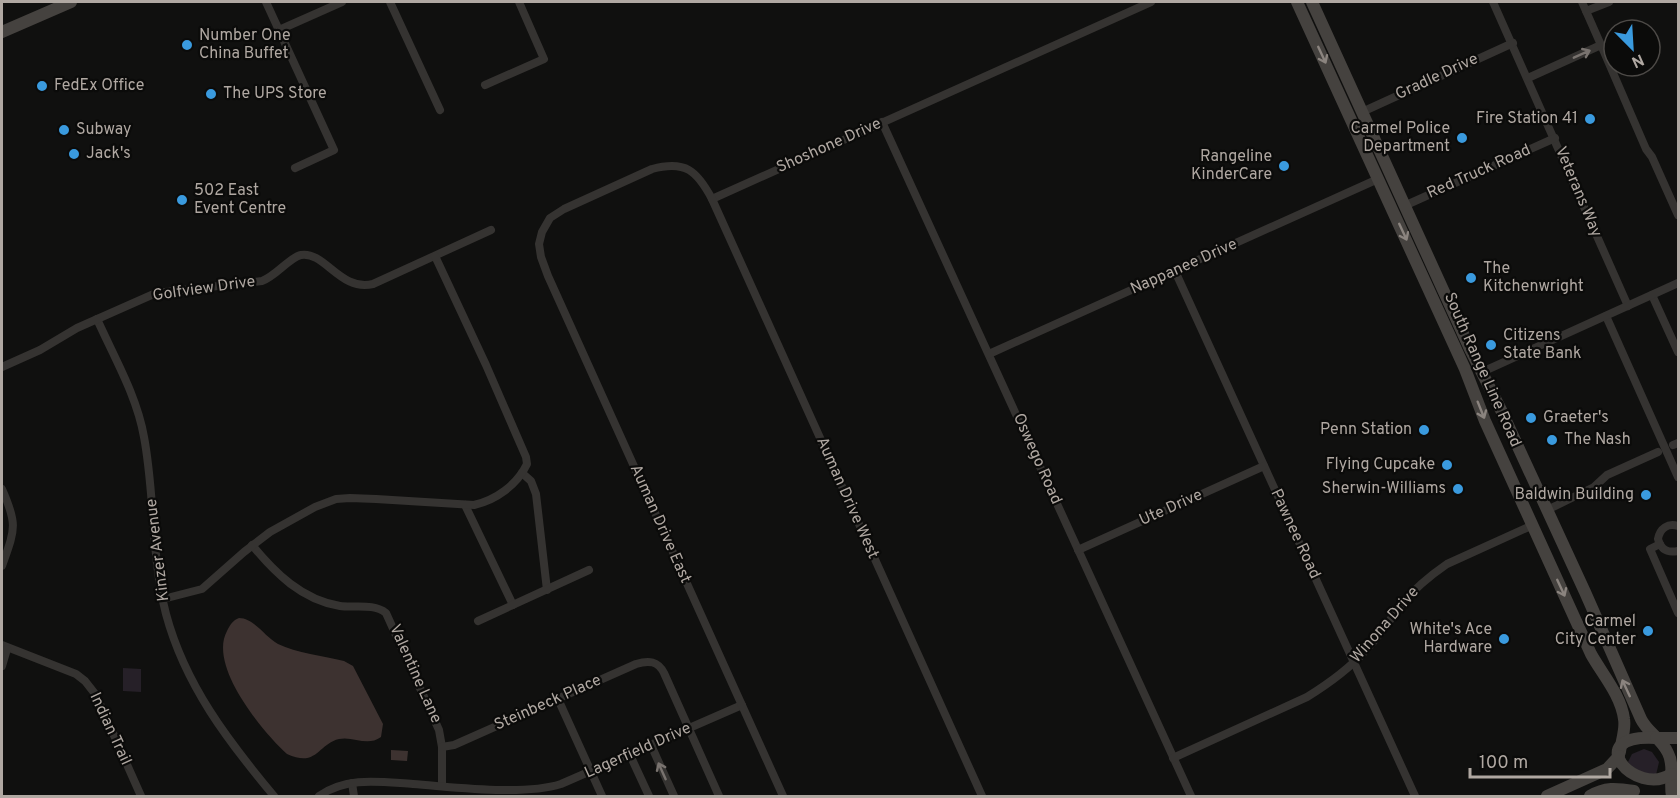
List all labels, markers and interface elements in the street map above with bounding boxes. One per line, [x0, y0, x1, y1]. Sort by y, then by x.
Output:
north arrow [1602, 18, 1662, 78]
place label: Number One China Buffet [199, 26, 291, 64]
marker: Number One China Buffet [180, 38, 194, 52]
one-way arrow [1316, 45, 1328, 63]
one-way arrow [1572, 47, 1590, 59]
text: N [1628, 48, 1647, 71]
street label: Gradle Drive [1392, 49, 1482, 105]
place label: FedEx Office [54, 76, 144, 96]
marker: FedEx Office [35, 79, 49, 93]
place label: The UPS Store [223, 84, 327, 104]
marker: The UPS Store [204, 87, 218, 101]
place label: Fire Station 41 [1476, 109, 1578, 129]
marker: Fire Station 41 [1583, 112, 1597, 126]
street label: Shoshone Drive [773, 114, 885, 178]
place label: Carmel Police Department [1350, 119, 1450, 157]
place label: Subway [76, 120, 132, 140]
marker: Subway [57, 123, 71, 137]
marker: Carmel Police Department [1455, 131, 1469, 145]
street label: Red Truck Road [1424, 140, 1534, 204]
place label: Jack's [86, 144, 131, 164]
street label: Veterans Way [1550, 144, 1606, 240]
marker: Jack's [67, 147, 81, 161]
place label: Rangeline KinderCare [1191, 147, 1272, 185]
marker: Rangeline KinderCare [1277, 159, 1291, 173]
place label: 502 East Event Centre [194, 181, 286, 219]
marker: 502 East Event Centre [175, 193, 189, 207]
one-way arrow [1397, 223, 1409, 241]
street label: Nappanee Drive [1128, 235, 1240, 299]
place label: The Kitchenwright [1483, 259, 1584, 297]
marker: The Kitchenwright [1464, 271, 1478, 285]
street label: Golfview Drive [151, 272, 257, 306]
street label: South Range Line Road [1439, 290, 1525, 450]
place label: Citizens State Bank [1503, 326, 1582, 364]
marker: Citizens State Bank [1484, 338, 1498, 352]
one-way arrow [1476, 401, 1487, 419]
place label: Graeter's [1543, 408, 1609, 428]
street label: Oswego Road [1008, 410, 1066, 508]
marker: Graeter's [1524, 411, 1538, 425]
place label: Penn Station [1320, 420, 1412, 440]
marker: Penn Station [1417, 423, 1431, 437]
place label: The Nash [1564, 430, 1631, 450]
marker: The Nash [1545, 433, 1559, 447]
street label: Auman Drive West [811, 434, 883, 562]
place label: Flying Cupcake [1326, 455, 1435, 475]
marker: Flying Cupcake [1440, 458, 1454, 472]
street label: Auman Drive East [625, 462, 695, 586]
place label: Sherwin-Williams [1322, 479, 1446, 499]
marker: Sherwin-Williams [1451, 482, 1465, 496]
street label: Ute Drive [1136, 485, 1206, 531]
place label: Baldwin Building [1514, 485, 1634, 505]
street label: Pawnee Road [1265, 486, 1325, 582]
marker: Baldwin Building [1639, 488, 1653, 502]
street label: Kinzer Avenue [142, 498, 174, 602]
one-way arrow [1556, 579, 1568, 597]
street label: Winona Drive [1346, 583, 1424, 667]
place label: Carmel City Center [1555, 612, 1636, 650]
place label: White's Ace Hardware [1410, 620, 1492, 658]
street label: Valentine Lane [384, 621, 446, 727]
marker: Carmel City Center [1641, 624, 1655, 638]
marker: White's Ace Hardware [1497, 632, 1511, 646]
street label: Steinbeck Place [491, 670, 605, 736]
one-way arrow [1620, 679, 1631, 697]
street label: Indian Trail [84, 689, 136, 769]
street label: Lagerfield Drive [582, 719, 694, 783]
scale bar [1470, 741, 1610, 779]
text: 100 m [1479, 752, 1528, 775]
one-way arrow [656, 762, 668, 780]

